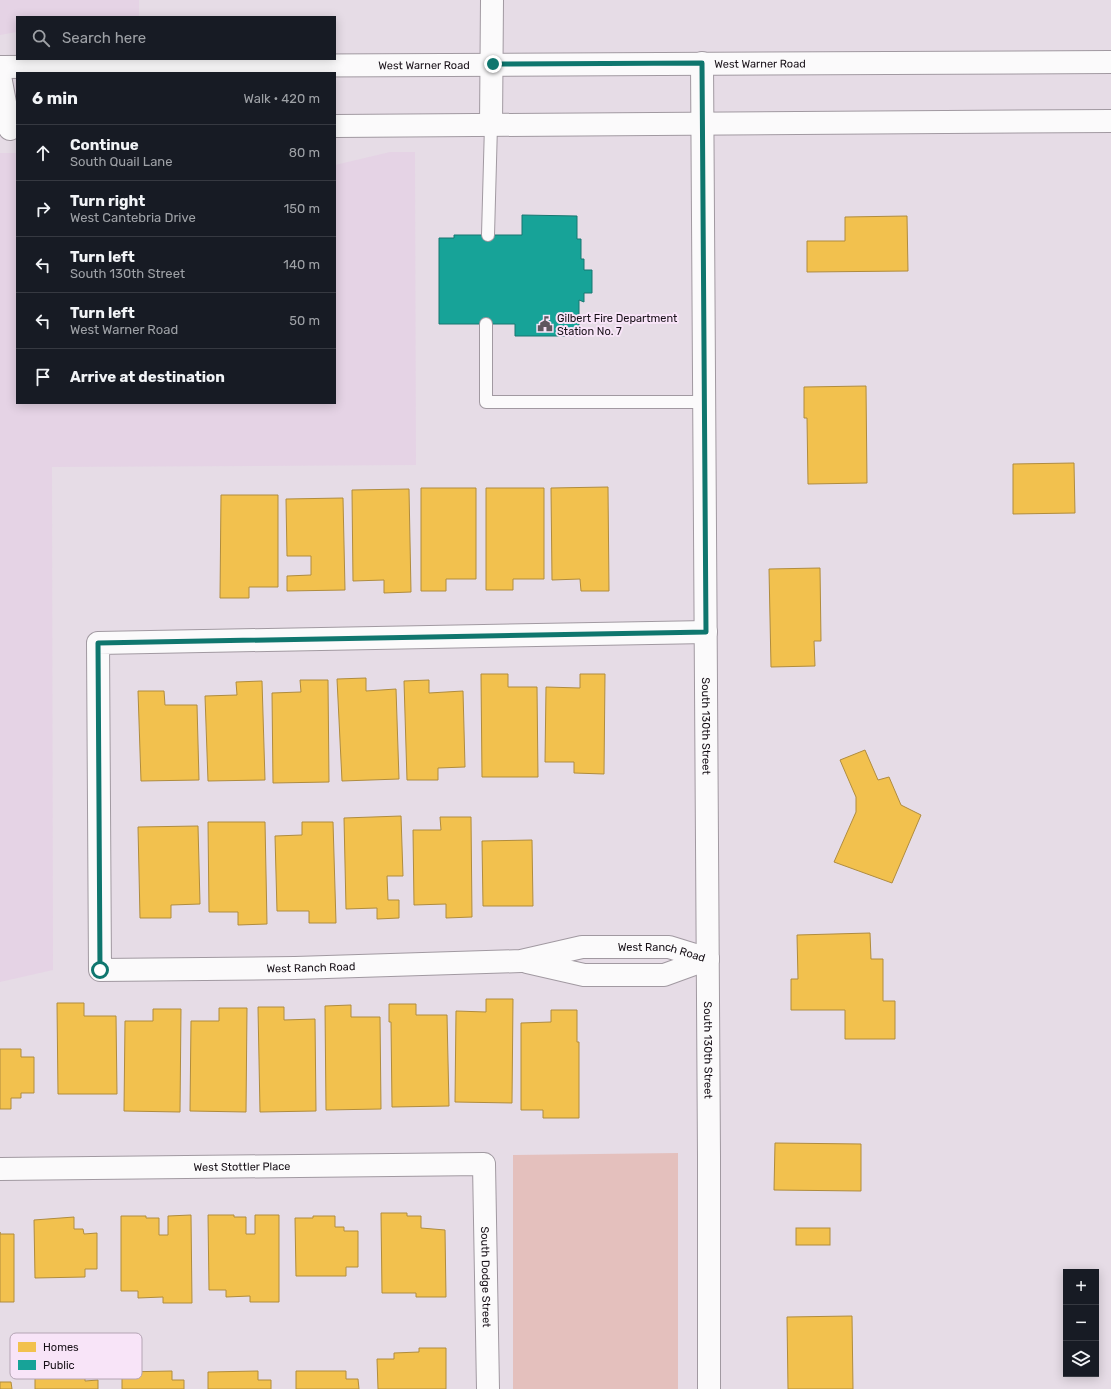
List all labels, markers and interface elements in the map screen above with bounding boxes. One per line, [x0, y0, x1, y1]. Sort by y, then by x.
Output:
search box [16, 16, 336, 60]
icon: search [30, 27, 52, 49]
text: Search here [62, 29, 146, 47]
route end [484, 55, 502, 73]
street label: West Warner Road [714, 57, 806, 71]
street label: West Warner Road [378, 59, 470, 72]
text: 6 min [32, 88, 78, 108]
text: Walk · 420 m [244, 91, 320, 106]
text: Continue [70, 136, 139, 154]
icon: ahead [32, 142, 54, 164]
text: 80 m [289, 145, 320, 160]
text: South Quail Lane [70, 154, 173, 169]
text: Turn right [70, 192, 145, 210]
icon: right [32, 198, 54, 220]
text: 150 m [284, 201, 320, 216]
text: West Cantebria Drive [70, 210, 196, 225]
text: Turn left [70, 248, 135, 266]
icon: left [32, 254, 54, 276]
text: 140 m [283, 257, 320, 272]
text: South 130th Street [70, 266, 185, 281]
text: Turn left [70, 304, 135, 322]
icon: left [32, 310, 54, 332]
place label: Gilbert Fire Department Station No. 7 [557, 312, 678, 338]
text: 50 m [289, 313, 320, 328]
public building icon: Gilbert Fire Department Station No. 7 [536, 315, 554, 333]
text: West Warner Road [70, 322, 178, 337]
icon: arrive [32, 366, 54, 388]
text: Arrive at destination [70, 368, 225, 386]
street label: South 130th Street [699, 677, 713, 775]
street label: West Ranch Road [618, 941, 707, 965]
street label: West Ranch Road [266, 960, 356, 975]
route start [91, 961, 109, 979]
street label: South 130th Street [701, 1001, 715, 1099]
street label: West Stottler Place [193, 1160, 291, 1174]
street label: South Dodge Street [478, 1226, 493, 1328]
map controls [1063, 1269, 1099, 1377]
button: + [1063, 1269, 1099, 1305]
button: − [1063, 1305, 1099, 1341]
legend [10, 1333, 142, 1379]
text: Homes [43, 1341, 79, 1354]
button: layers [1063, 1341, 1099, 1377]
text: Public [43, 1359, 75, 1372]

